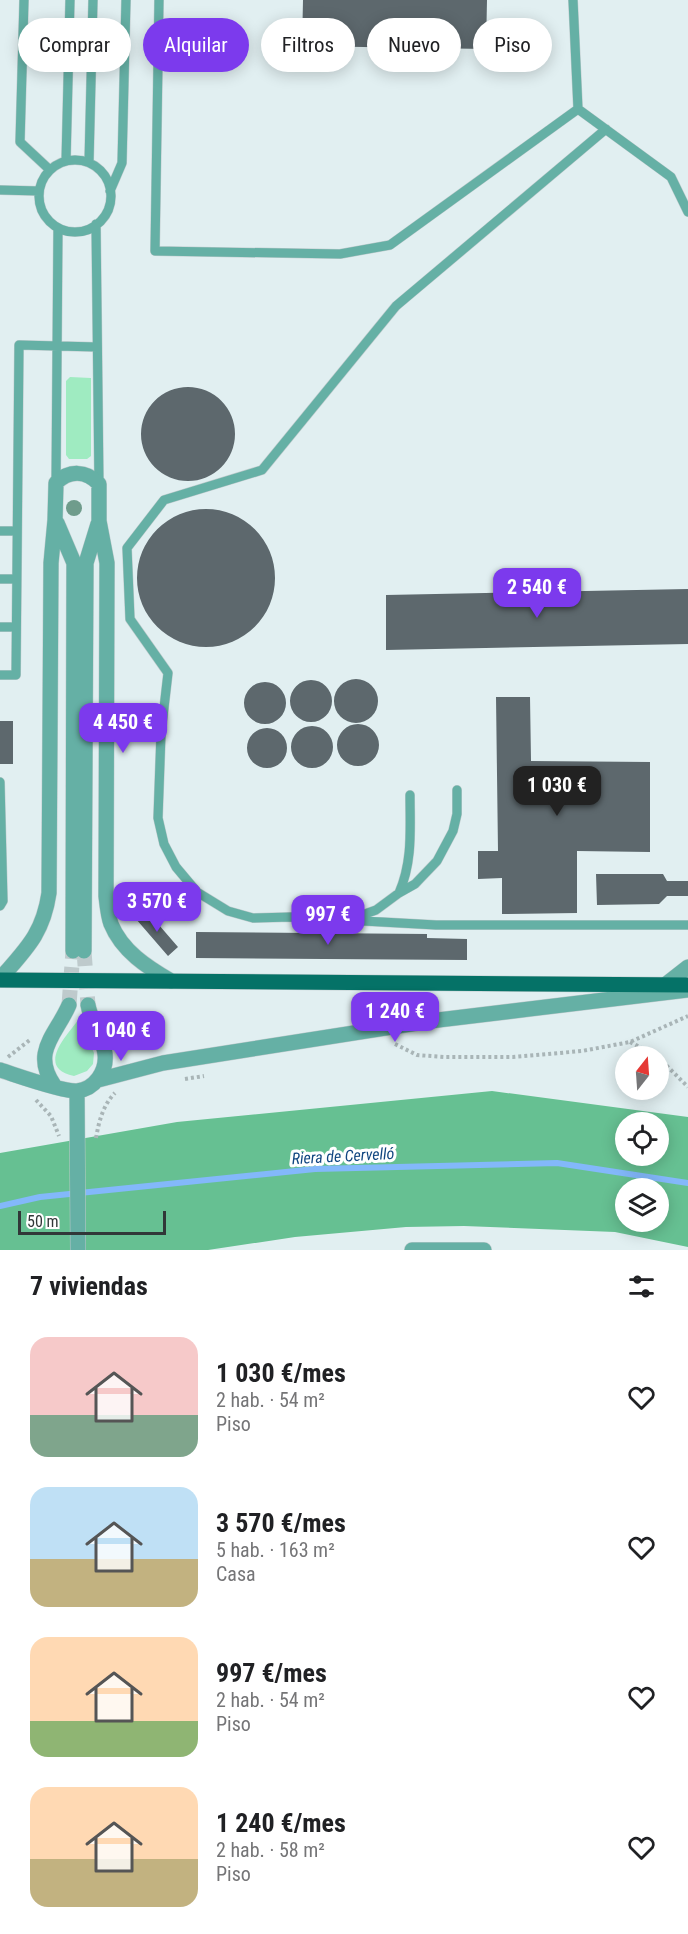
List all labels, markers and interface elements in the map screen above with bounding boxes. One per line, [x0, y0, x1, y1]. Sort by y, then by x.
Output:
chip: Comprar [18, 18, 131, 72]
chip: Alquilar [143, 18, 249, 72]
chip: Filtros [261, 18, 355, 72]
chip: Nuevo [367, 18, 461, 72]
chip: Piso [473, 18, 552, 72]
pin: 2 540 € [482, 568, 592, 619]
text: 2 540 € [507, 575, 567, 599]
pin: 4 450 € [68, 703, 178, 754]
text: 4 450 € [93, 710, 153, 734]
pin: 1 030 € [502, 766, 612, 817]
text: 1 030 € [527, 773, 587, 797]
pin: 3 570 € [102, 882, 212, 933]
text: 3 570 € [127, 889, 187, 913]
pin: 997 € [286, 895, 370, 946]
text: 997 € [305, 902, 351, 926]
pin: 1 240 € [340, 992, 450, 1043]
text: 1 240 € [365, 999, 425, 1023]
pin: 1 040 € [66, 1011, 176, 1062]
text: 1 040 € [91, 1018, 151, 1042]
north arrow [615, 1046, 669, 1100]
map controls [615, 1046, 669, 1232]
button: locate [615, 1112, 669, 1166]
water label: Riera de Cervelló [291, 1144, 395, 1168]
button: layers [615, 1178, 669, 1232]
scale bar [18, 1208, 166, 1236]
text: 50 m [27, 1212, 59, 1231]
icon: filters [625, 1270, 658, 1303]
text: 7 viviendas [30, 1271, 148, 1301]
text: 1 030 €/mes [216, 1358, 346, 1388]
icon: home [78, 1361, 150, 1433]
icon: heart [625, 1381, 658, 1414]
text: 2 hab. · 54 m² [216, 1388, 325, 1412]
text: Piso [216, 1412, 251, 1436]
text: 3 570 €/mes [216, 1508, 346, 1538]
icon: home [78, 1511, 150, 1583]
icon: heart [625, 1531, 658, 1564]
text: 5 hab. · 163 m² [216, 1538, 335, 1562]
text: Casa [216, 1562, 256, 1586]
text: 997 €/mes [216, 1658, 327, 1688]
icon: home [78, 1661, 150, 1733]
icon: heart [625, 1681, 658, 1714]
text: 2 hab. · 54 m² [216, 1688, 325, 1712]
text: Piso [216, 1712, 251, 1736]
text: 1 240 €/mes [216, 1808, 346, 1838]
icon: home [78, 1811, 150, 1883]
icon: heart [625, 1831, 658, 1864]
text: 2 hab. · 58 m² [216, 1838, 325, 1862]
text: Piso [216, 1862, 251, 1886]

